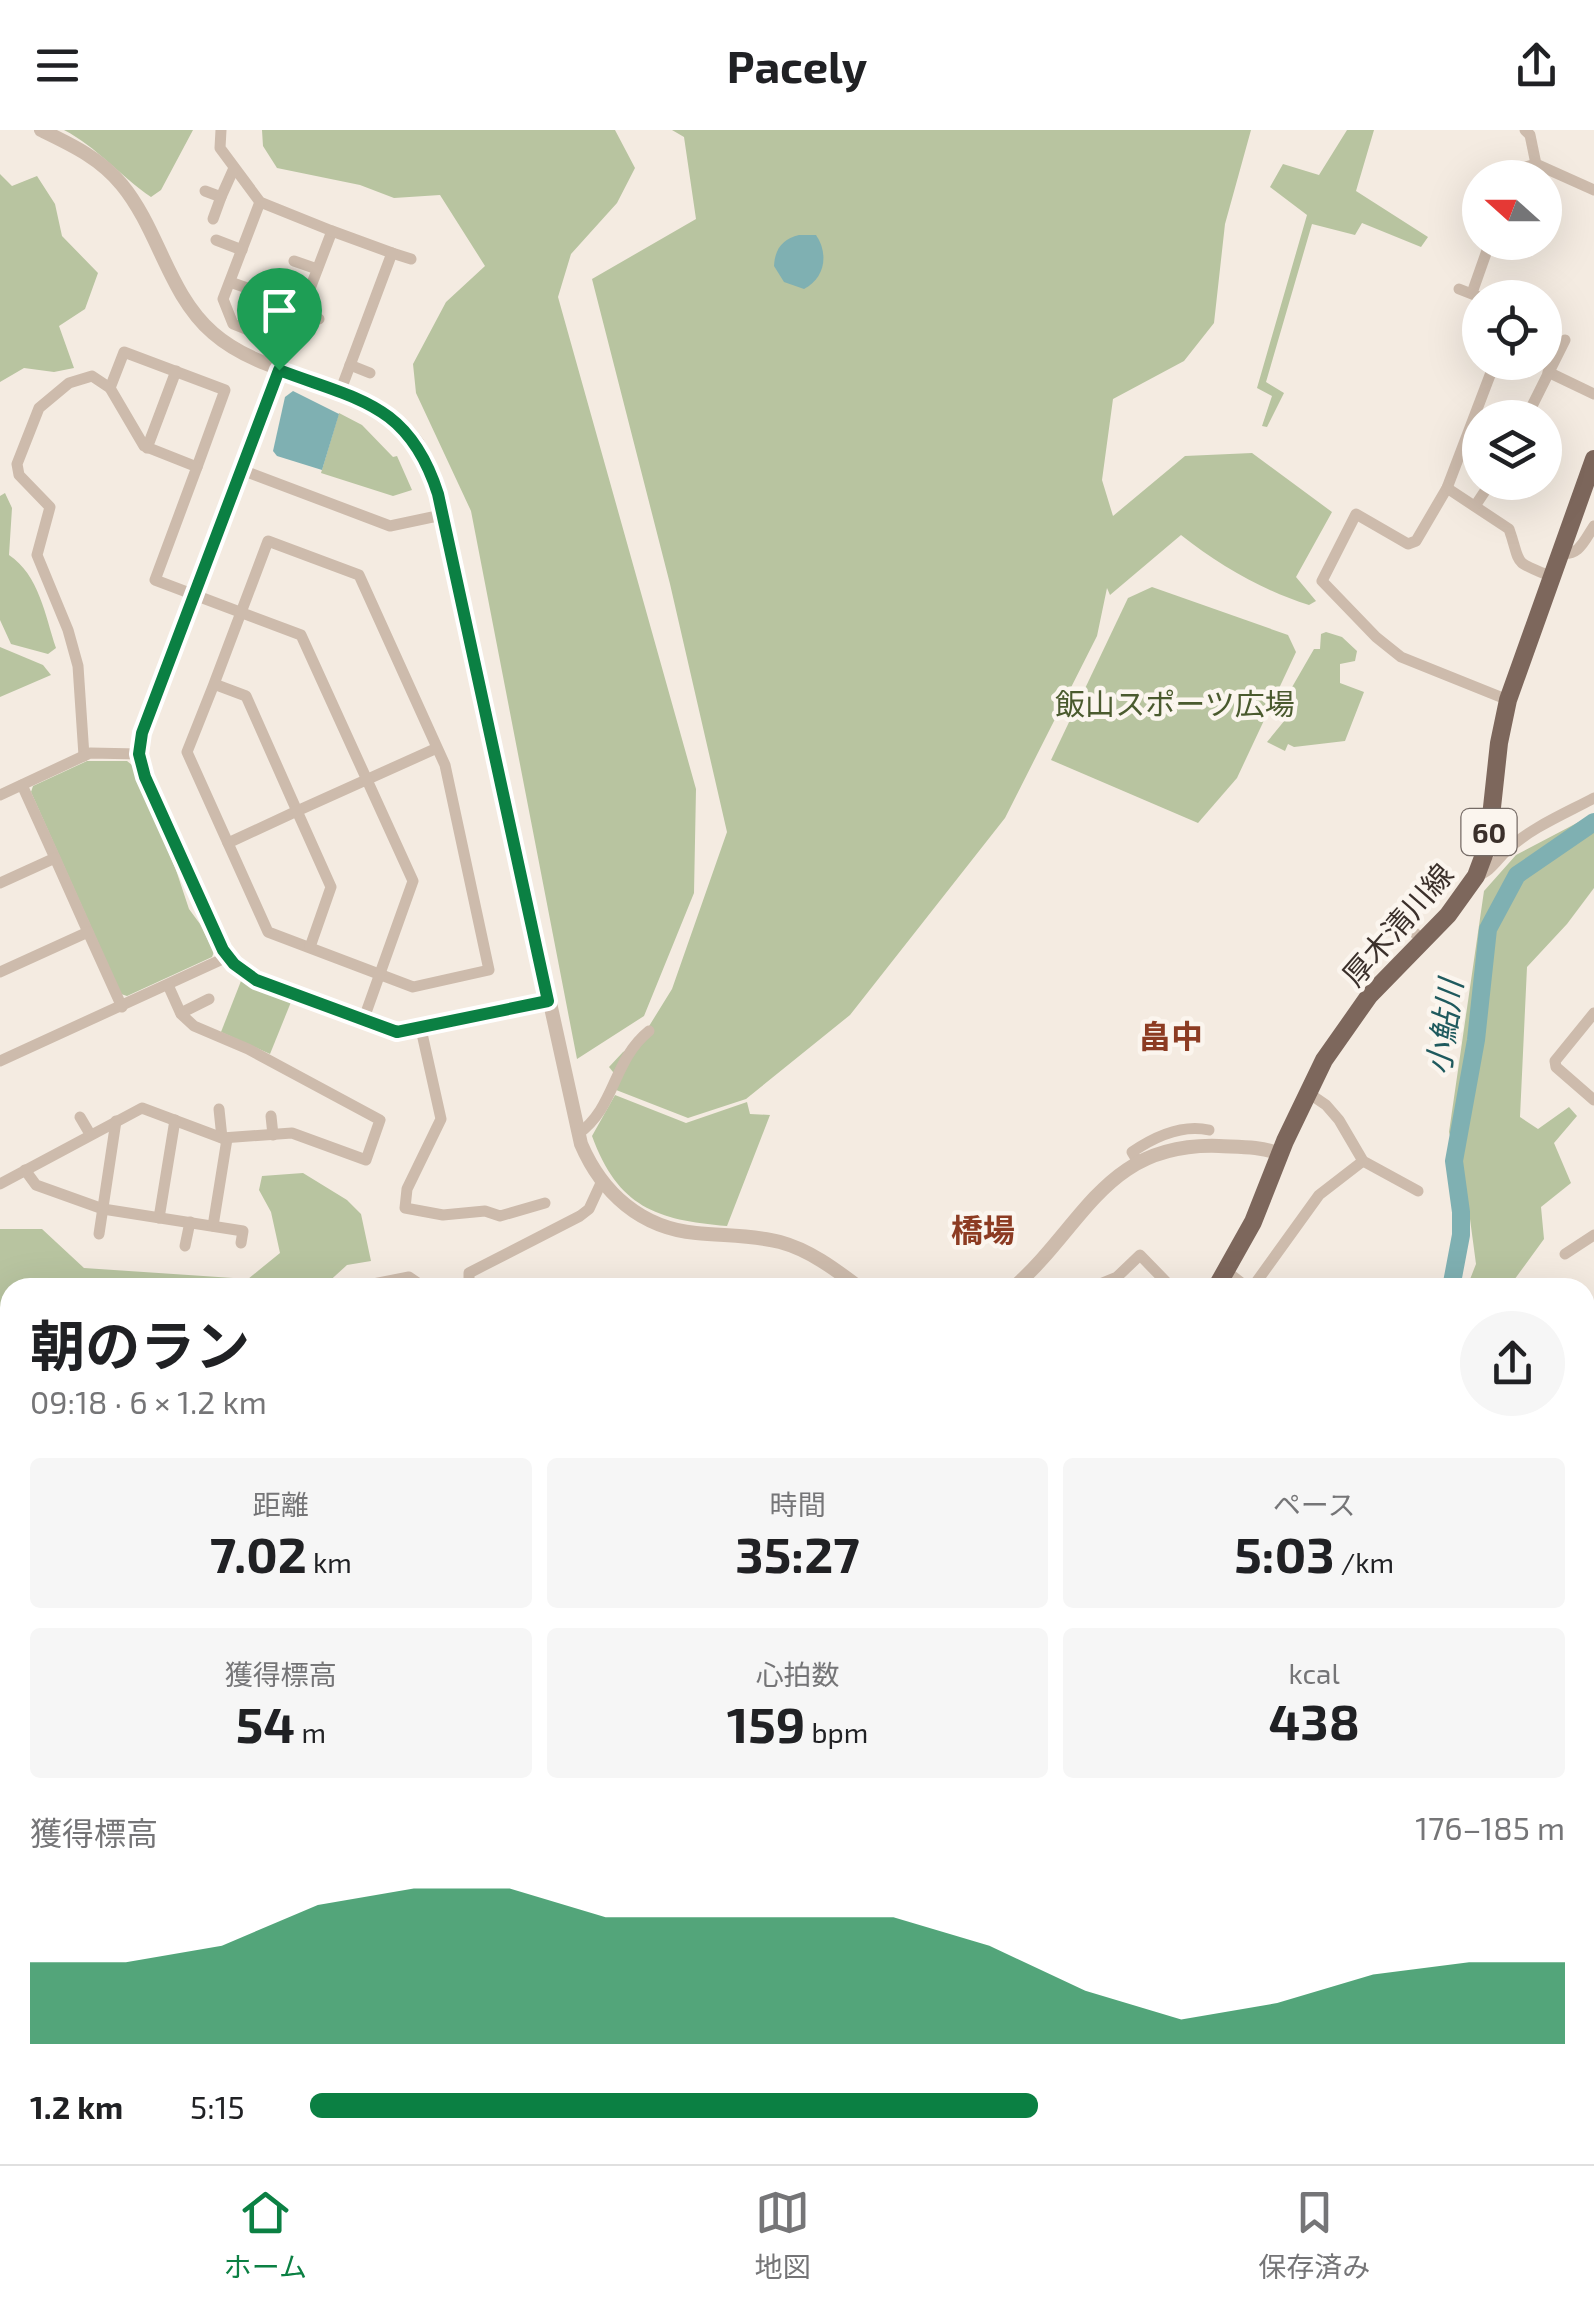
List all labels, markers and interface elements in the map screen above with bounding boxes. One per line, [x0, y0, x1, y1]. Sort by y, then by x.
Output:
icon: menu [30, 38, 85, 93]
text: Pacely [727, 38, 867, 92]
icon: share [1509, 38, 1564, 93]
north arrow [1462, 160, 1562, 260]
map controls [1462, 160, 1562, 500]
pin [237, 268, 322, 371]
button: locate [1462, 280, 1562, 380]
icon: arrive [252, 283, 307, 338]
button: layers [1462, 400, 1562, 500]
park label: 飯山スポーツ広場 [1055, 685, 1295, 721]
road number: 60 [1462, 809, 1516, 855]
street label: 厚木清川線 [1334, 856, 1460, 992]
water label: 小鮎川 [1418, 974, 1469, 1077]
district label: 畠中 [1139, 1016, 1203, 1054]
district label: 橋場 [951, 1210, 1015, 1248]
text: 朝のラン [30, 1311, 250, 1377]
button: share [1460, 1311, 1565, 1416]
text: 09:18 · 6 × 1.2 km [30, 1382, 267, 1420]
text: 距離 [253, 1487, 309, 1521]
text: 時間 [769, 1487, 826, 1521]
text: ペース [1273, 1487, 1355, 1521]
text: 7.02 [210, 1523, 307, 1583]
text: 35:27 [735, 1523, 860, 1583]
text: 5:03 [1234, 1523, 1335, 1583]
text: km [307, 1545, 352, 1579]
text: /km [1335, 1545, 1394, 1579]
text: kcal [1289, 1656, 1340, 1690]
text: 獲得標高 [225, 1657, 337, 1691]
text: 心拍数 [755, 1657, 840, 1691]
text: 438 [1268, 1690, 1360, 1750]
text: 54 [236, 1693, 295, 1753]
text: 159 [727, 1693, 805, 1753]
text: m [295, 1715, 326, 1749]
text: bpm [805, 1715, 868, 1749]
text: 176–185 m [1415, 1808, 1565, 1846]
text: 獲得標高 [30, 1813, 158, 1851]
text: 1.2 km [30, 2087, 123, 2125]
text: 5:15 [190, 2087, 245, 2125]
tab: ホーム [224, 2185, 307, 2285]
tab: 地図 [755, 2185, 811, 2285]
tab: 保存済み [1258, 2185, 1370, 2285]

